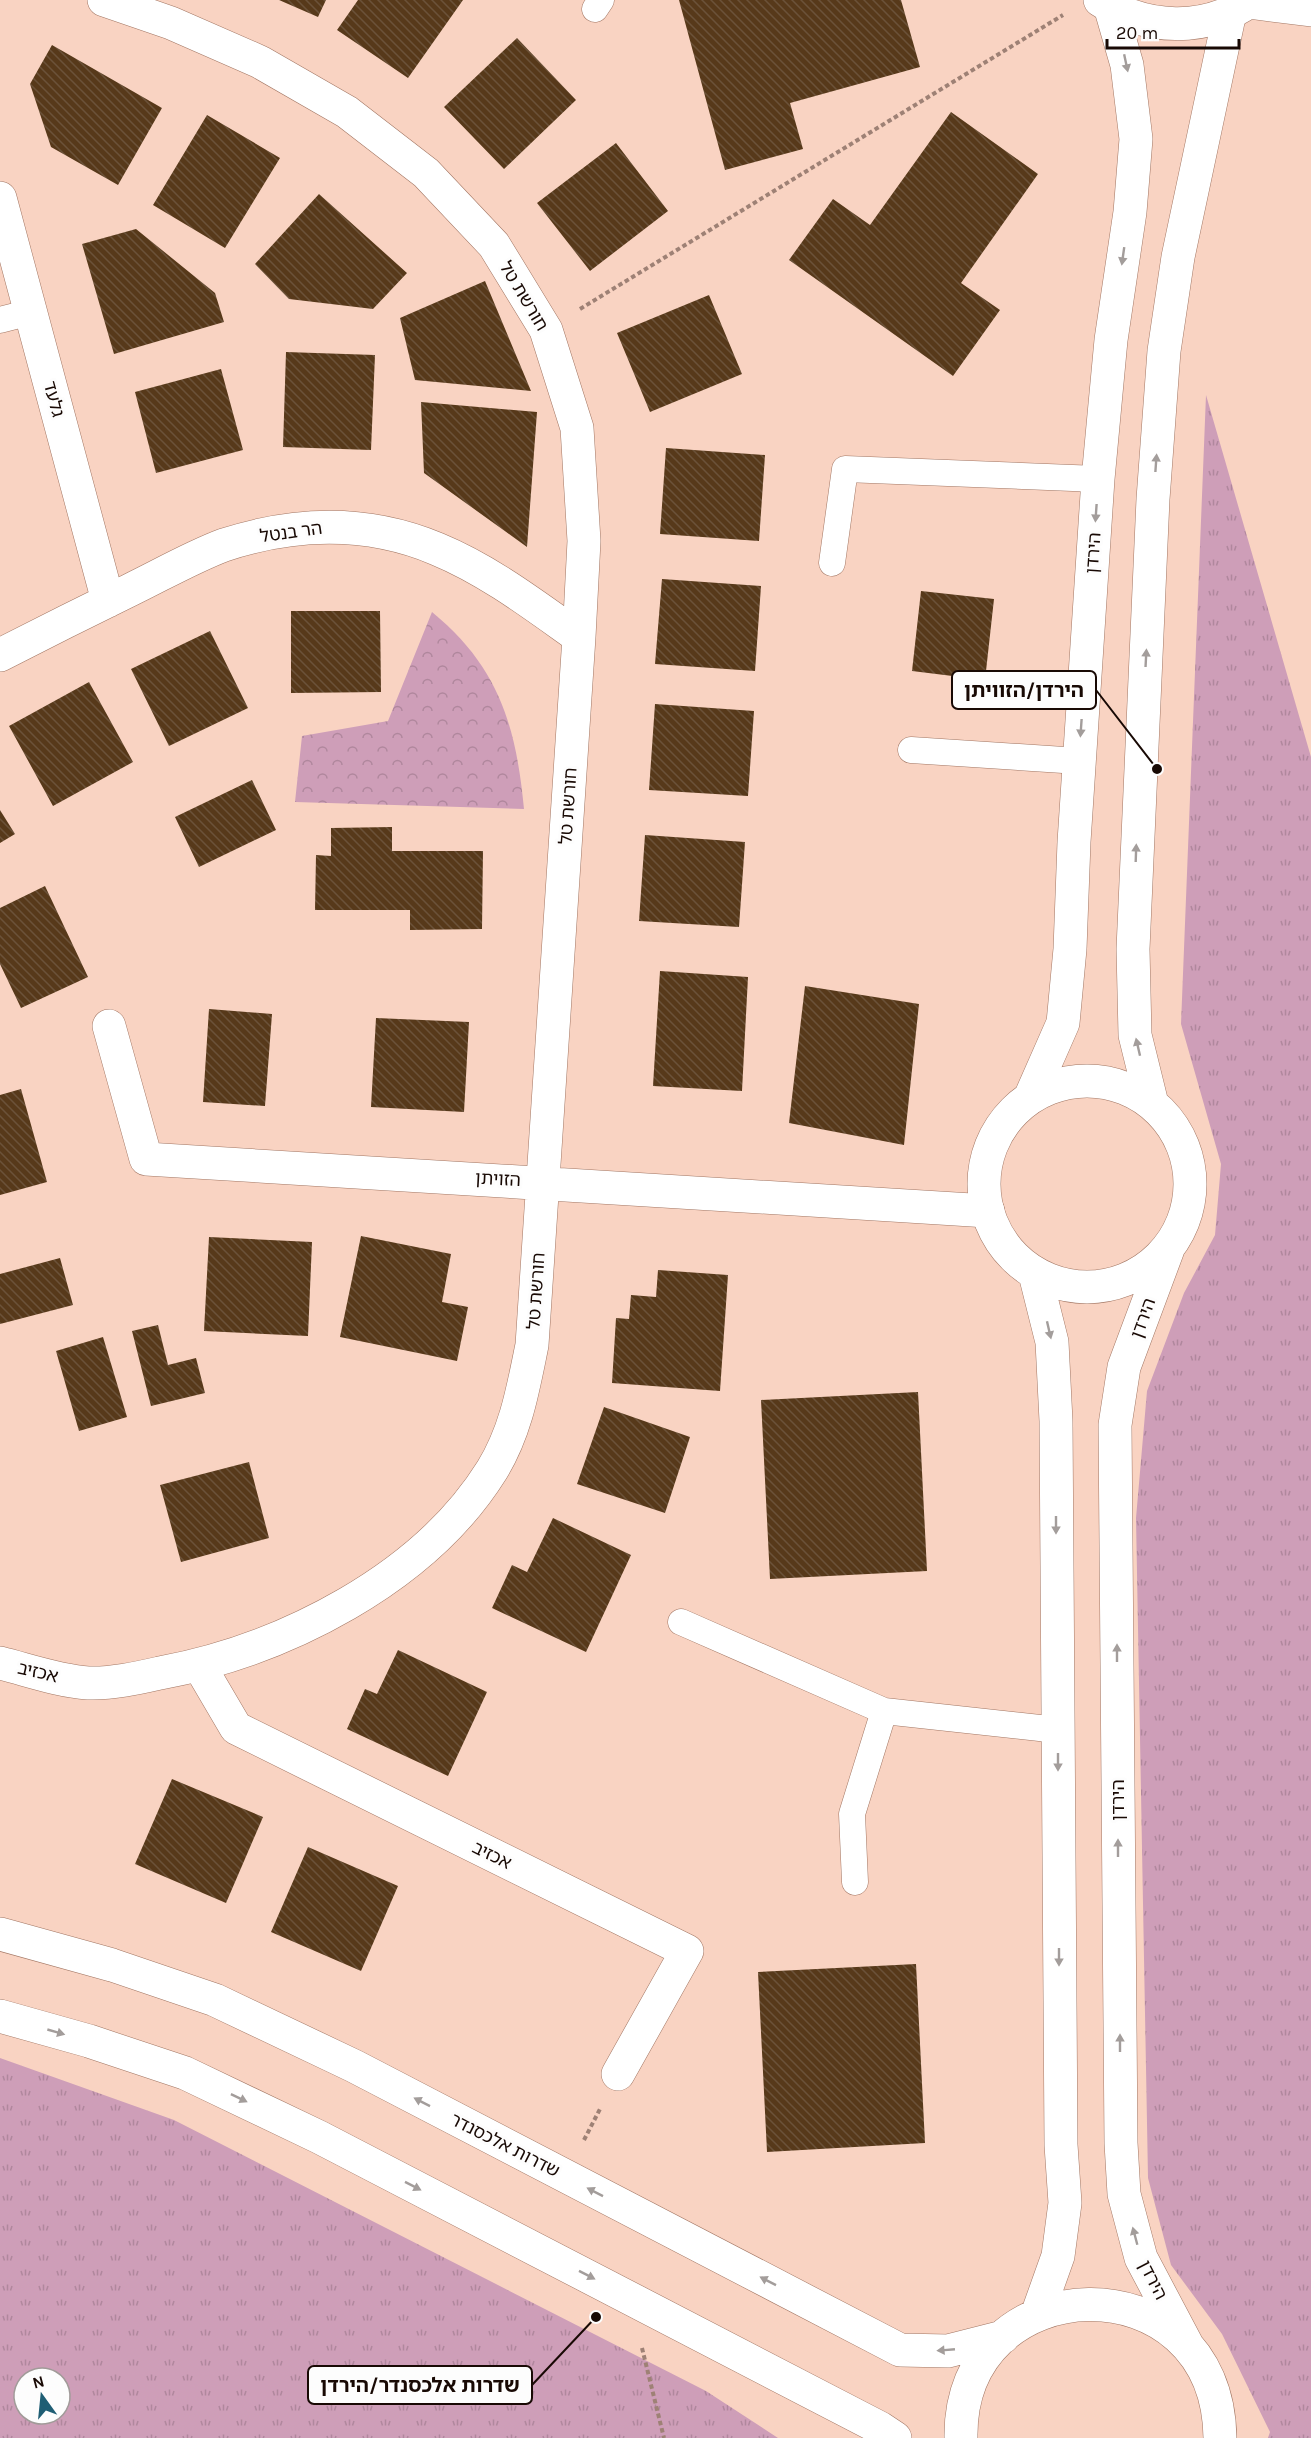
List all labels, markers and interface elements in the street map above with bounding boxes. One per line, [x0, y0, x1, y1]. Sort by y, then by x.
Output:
scale bar [1107, 12, 1239, 50]
text: 20 m [1116, 22, 1158, 44]
one-way arrow [1122, 54, 1131, 73]
one-way arrow [1119, 247, 1128, 266]
street label: חורשת טל [495, 257, 553, 335]
street label: גלעד [39, 379, 69, 420]
one-way arrow [1151, 454, 1161, 473]
one-way arrow [1091, 503, 1100, 522]
street label: הר בנטל [258, 517, 324, 547]
street label: הירדן [1081, 532, 1105, 574]
one-way arrow [1141, 648, 1150, 667]
callout: הירדן/הזוויתן [952, 671, 1096, 709]
text: הירדן/הזוויתן [964, 679, 1084, 702]
one-way arrow [1077, 719, 1086, 738]
street label: חורשת טל [554, 767, 582, 845]
one-way arrow [1132, 843, 1141, 862]
one-way arrow [1133, 1037, 1142, 1056]
street label: הזויתן [475, 1167, 521, 1191]
street label: חורשת טל [522, 1252, 550, 1330]
street label: הירדן [1126, 1295, 1160, 1341]
one-way arrow [1045, 1321, 1054, 1340]
one-way arrow [1051, 1515, 1061, 1534]
one-way arrow [1112, 1643, 1122, 1662]
street label: אכזיב [16, 1657, 60, 1687]
one-way arrow [1053, 1752, 1063, 1771]
street label: הירדן [1107, 1779, 1129, 1821]
street label: אכזיב [469, 1836, 515, 1874]
one-way arrow [1114, 1838, 1123, 1857]
one-way arrow [1055, 1947, 1064, 1966]
one-way arrow [47, 2027, 65, 2037]
one-way arrow [1115, 2033, 1125, 2052]
one-way arrow [231, 2094, 248, 2103]
one-way arrow [413, 2097, 430, 2106]
street label: שדרות אלכסנדר [447, 2108, 563, 2182]
one-way arrow [405, 2181, 422, 2190]
one-way arrow [586, 2187, 603, 2196]
one-way arrow [1130, 2227, 1140, 2245]
street label: הירדן [1134, 2257, 1172, 2303]
one-way arrow [578, 2270, 595, 2280]
one-way arrow [759, 2277, 776, 2286]
one-way arrow [936, 2345, 955, 2355]
north arrow [12, 2366, 72, 2426]
callout: שדרות אלכסנדר/הירדן [308, 2366, 532, 2404]
text: N [30, 2371, 46, 2393]
text: שדרות אלכסנדר/הירדן [320, 2374, 520, 2397]

